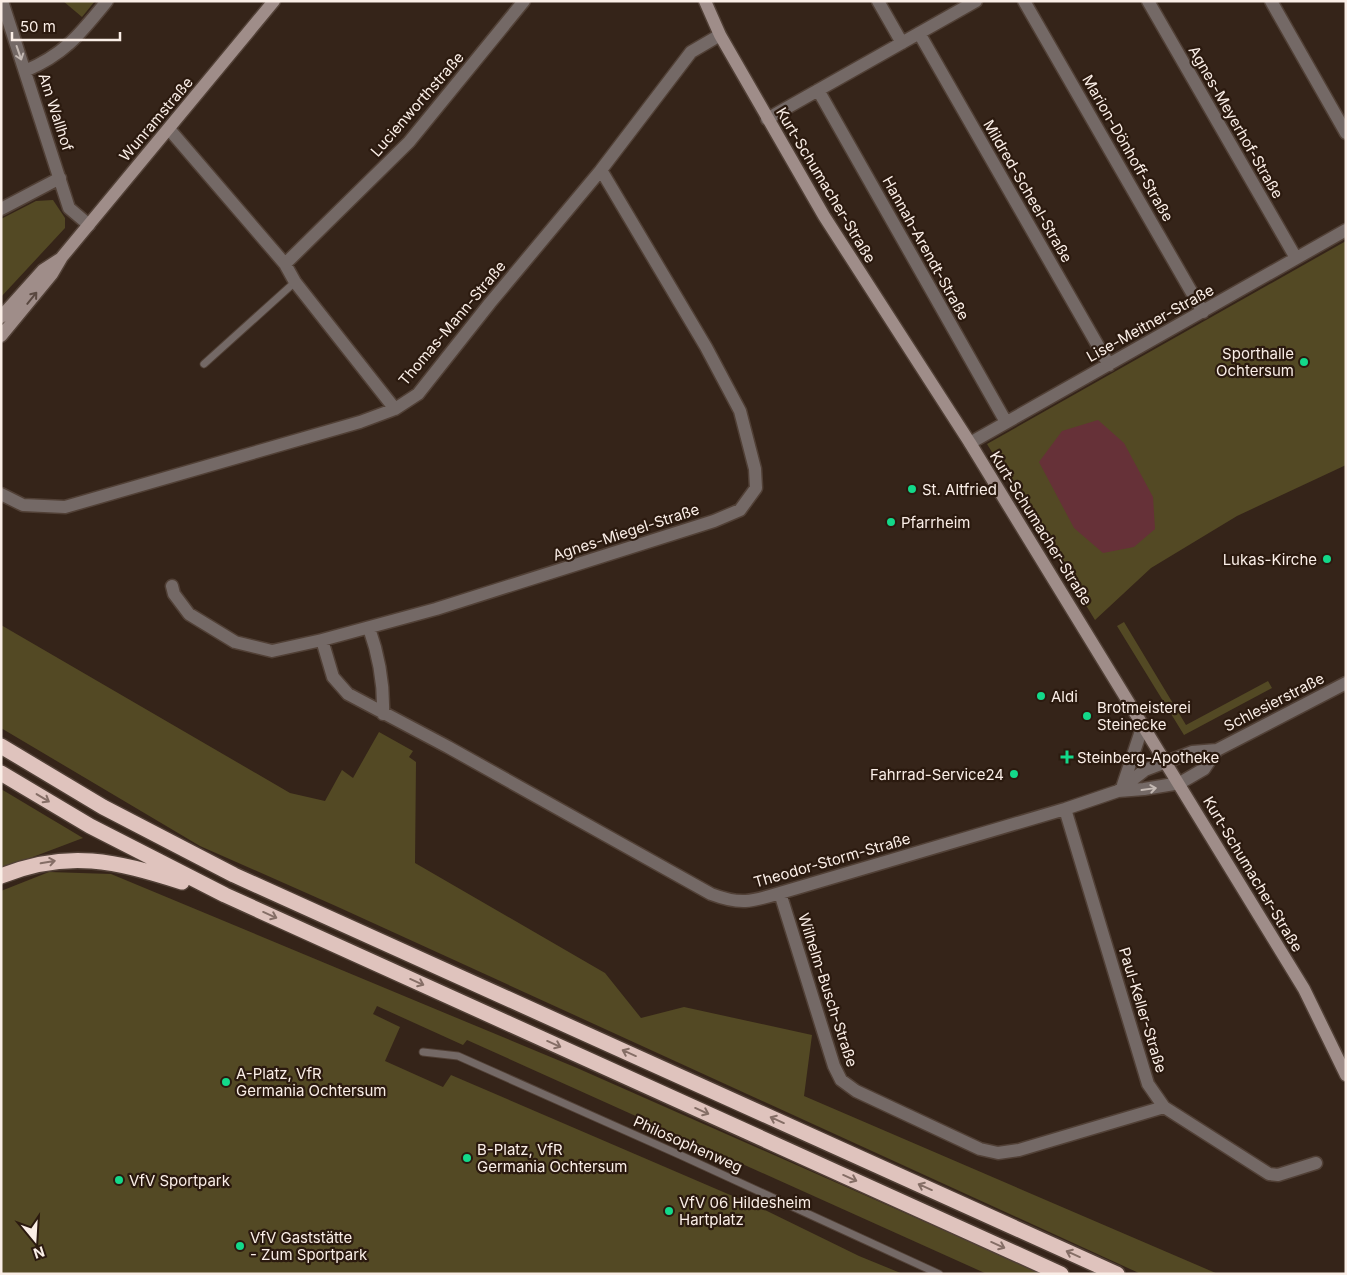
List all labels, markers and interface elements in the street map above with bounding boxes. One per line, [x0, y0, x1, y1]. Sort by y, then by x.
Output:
scale bar [12, 10, 120, 42]
text: 50 m [20, 17, 56, 36]
street label: Agnes-Meyerhof-Straße [1184, 42, 1288, 202]
one-way arrow [15, 44, 24, 60]
street label: Lucienworthstraße [366, 48, 468, 160]
street label: Am Wallhof [34, 71, 78, 154]
street label: Marion-Dönhoff-Straße [1078, 71, 1178, 225]
street label: Wunramstraße [115, 73, 197, 165]
street label: Kurt-Schumacher-Straße [772, 104, 880, 266]
street label: Mildred-Scheel-Straße [979, 116, 1077, 266]
street label: Hannah-Arendt-Straße [878, 173, 974, 323]
street label: Thomas-Mann-Straße [394, 257, 510, 389]
street label: Lise-Meitner-Straße [1083, 280, 1217, 366]
one-way arrow [26, 292, 37, 305]
place label: Sporthalle Ochtersum [1216, 344, 1294, 380]
marker: Sporthalle Ochtersum [1298, 356, 1310, 368]
street label: Kurt-Schumacher-Straße [986, 447, 1096, 609]
place label: St. Altfried [922, 480, 997, 499]
marker: St. Altfried [906, 483, 918, 495]
street label: Agnes-Miegel-Straße [550, 499, 702, 565]
place label: Pfarrheim [901, 513, 970, 532]
marker: Pfarrheim [885, 516, 897, 528]
place label: Lukas-Kirche [1223, 550, 1317, 569]
marker: Lukas-Kirche [1321, 553, 1333, 565]
street label: Schlesierstraße [1221, 669, 1327, 735]
place label: Aldi [1051, 687, 1078, 706]
marker: Aldi [1035, 690, 1047, 702]
place label: Brotmeisterei Steinecke [1097, 698, 1191, 734]
marker: Brotmeisterei Steinecke [1081, 710, 1093, 722]
place label: Steinberg-Apotheke [1077, 748, 1219, 767]
marker: Steinberg-Apotheke [1061, 751, 1073, 763]
place label: Fahrrad-Service24 [870, 765, 1004, 784]
marker: Fahrrad-Service24 [1008, 768, 1020, 780]
one-way arrow [1140, 783, 1156, 793]
one-way arrow [35, 793, 50, 803]
street label: Kurt-Schumacher-Straße [1199, 793, 1307, 955]
street label: Theodor-Storm-Straße [751, 828, 913, 892]
one-way arrow [39, 856, 55, 866]
one-way arrow [262, 911, 277, 921]
street label: Wilhelm-Busch-Straße [794, 911, 862, 1069]
street label: Paul-Keller-Straße [1115, 945, 1171, 1075]
one-way arrow [410, 978, 425, 988]
one-way arrow [546, 1040, 561, 1050]
one-way arrow [622, 1047, 637, 1057]
place label: A-Platz, VfR Germania Ochtersum [236, 1064, 387, 1100]
marker: A-Platz, VfR Germania Ochtersum [220, 1076, 232, 1088]
one-way arrow [694, 1106, 709, 1116]
street label: Philosophenweg [631, 1111, 745, 1177]
one-way arrow [770, 1114, 785, 1124]
place label: B-Platz, VfR Germania Ochtersum [477, 1140, 628, 1176]
marker: B-Platz, VfR Germania Ochtersum [461, 1152, 473, 1164]
place label: VfV Sportpark [129, 1171, 231, 1190]
one-way arrow [842, 1173, 857, 1183]
marker: VfV Sportpark [113, 1174, 125, 1186]
one-way arrow [918, 1181, 933, 1191]
place label: VfV 06 Hildesheim Hartplatz [679, 1193, 811, 1229]
marker: VfV 06 Hildesheim Hartplatz [663, 1205, 675, 1217]
north arrow [10, 1215, 60, 1265]
place label: VfV Gaststätte - Zum Sportpark [250, 1228, 368, 1264]
marker: VfV Gaststätte - Zum Sportpark [234, 1240, 246, 1252]
one-way arrow [990, 1240, 1005, 1250]
text: N [31, 1243, 47, 1263]
one-way arrow [1066, 1248, 1081, 1258]

